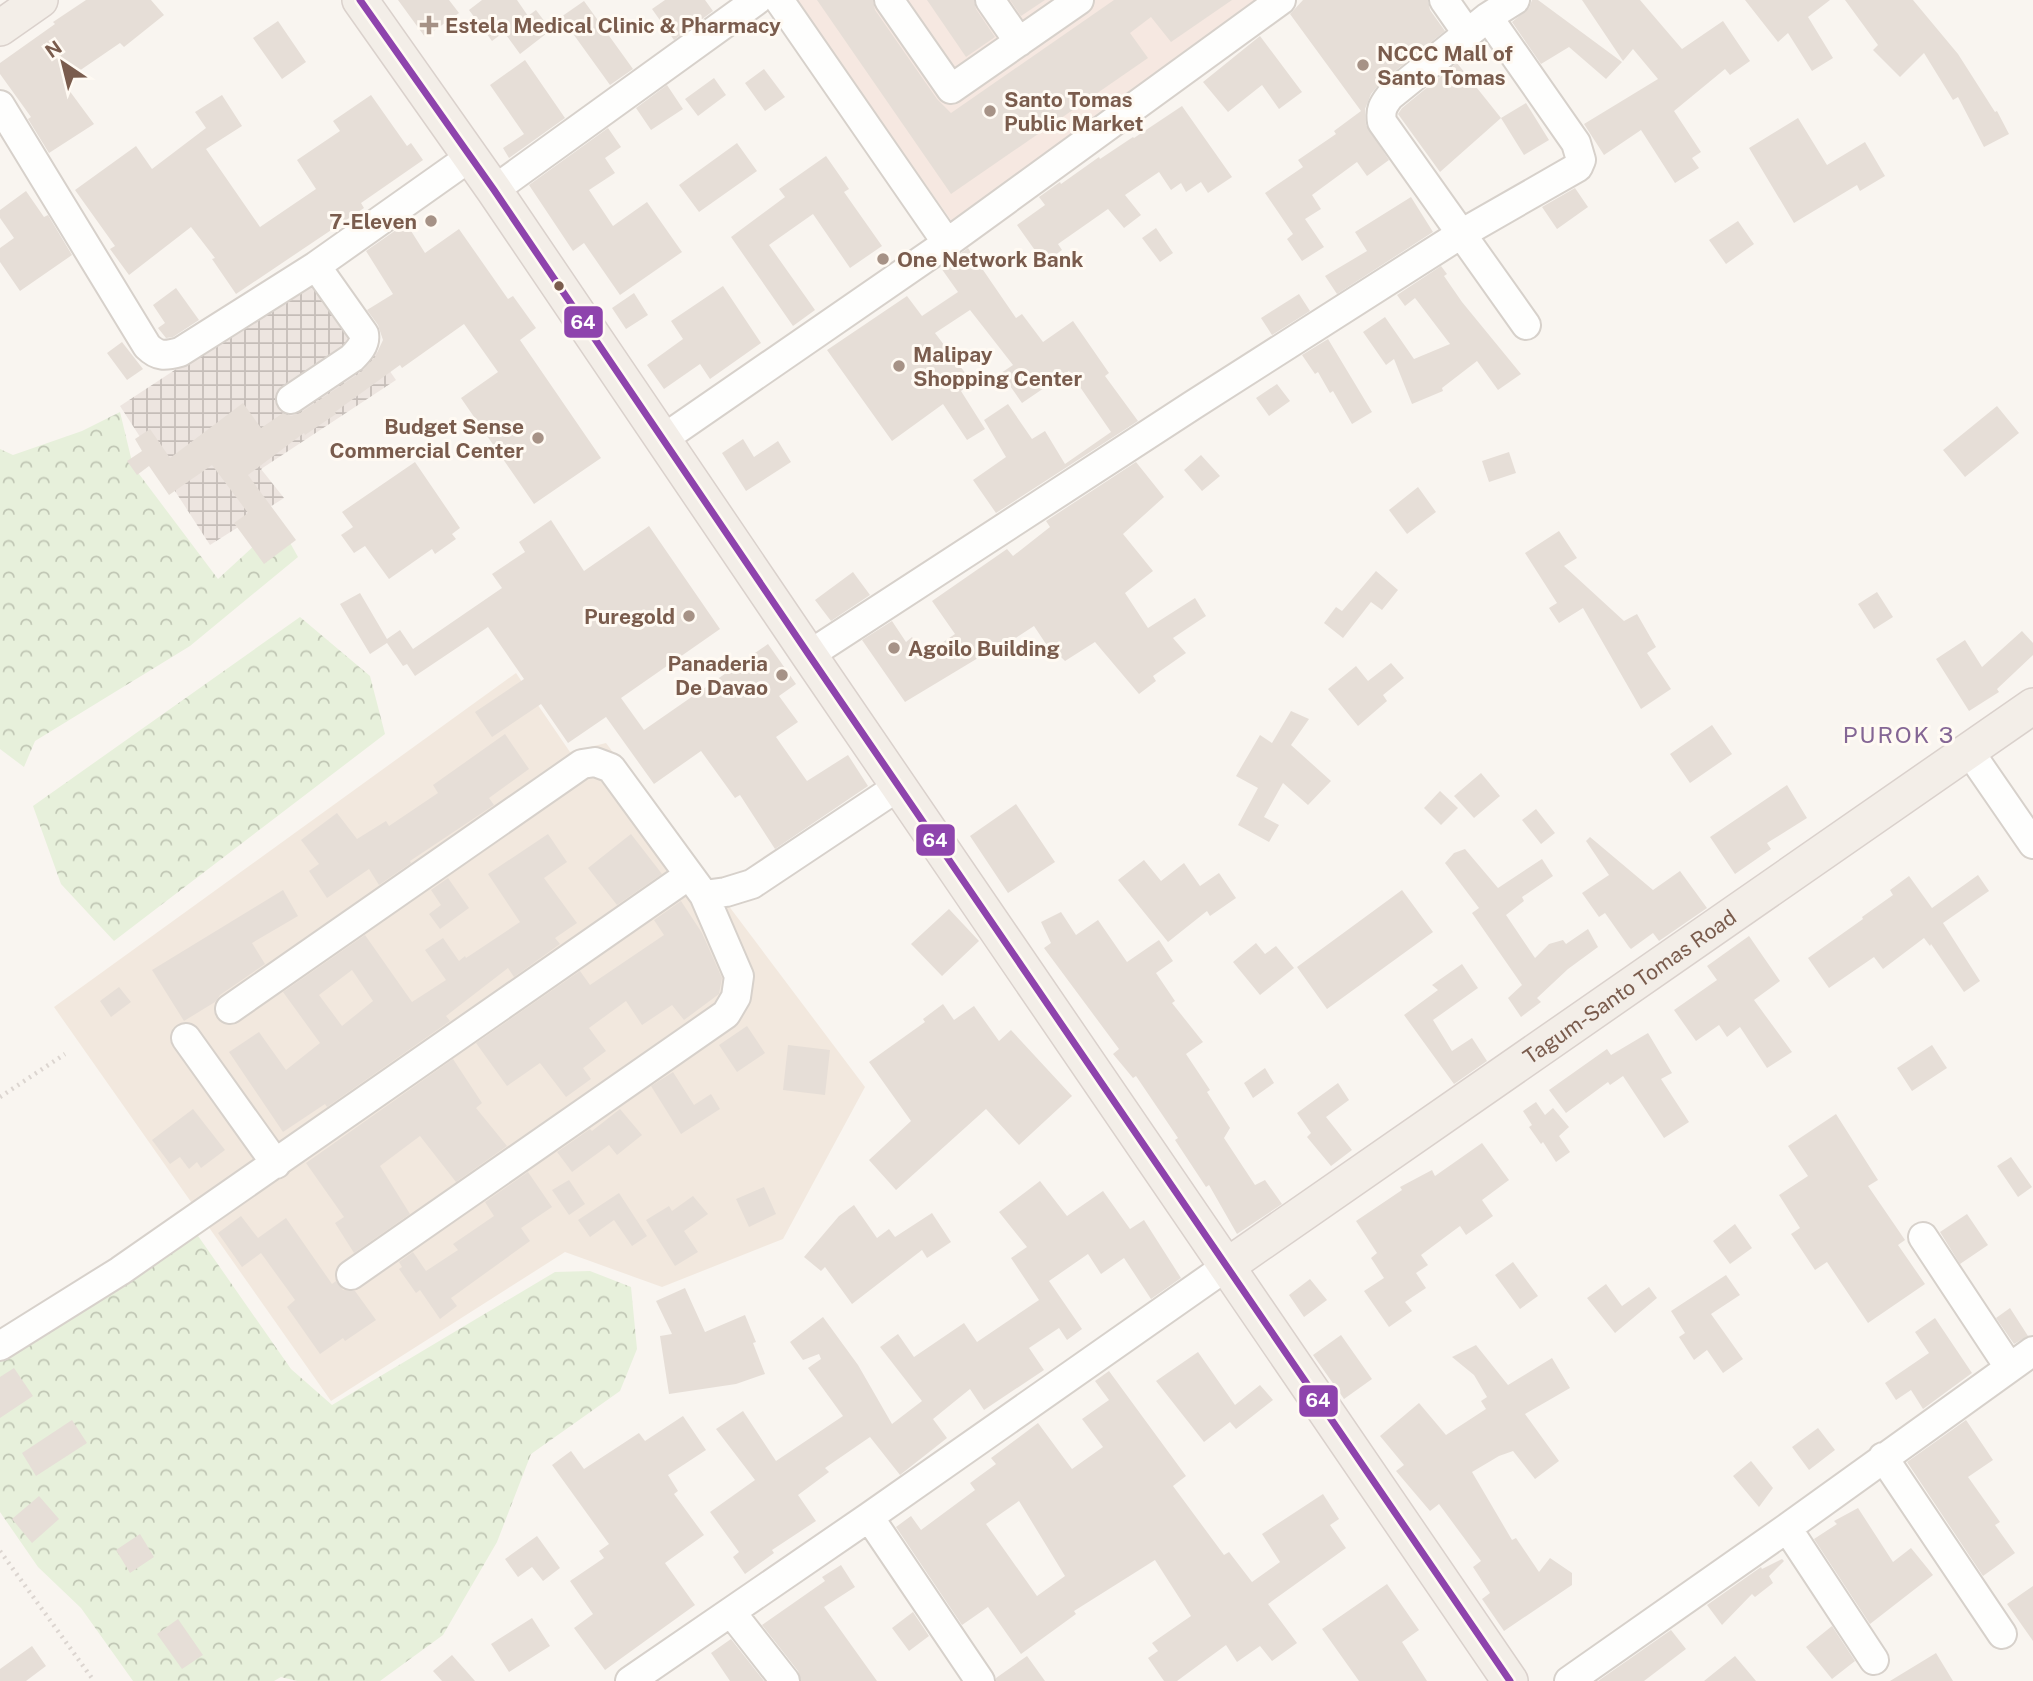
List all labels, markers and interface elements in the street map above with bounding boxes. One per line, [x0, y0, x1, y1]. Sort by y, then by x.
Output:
place label: Estela Medical Clinic & Pharmacy [445, 13, 781, 38]
marker: Estela Medical Clinic & Pharmacy [419, 15, 439, 35]
north arrow [28, 28, 98, 98]
text: N [41, 36, 66, 62]
place label: NCCC Mall of Santo Tomas [1377, 41, 1513, 90]
marker: NCCC Mall of Santo Tomas [1355, 57, 1371, 73]
place label: Santo Tomas Public Market [1004, 87, 1143, 136]
marker: Santo Tomas Public Market [982, 103, 998, 119]
place label: 7-Eleven [329, 209, 417, 234]
marker: 7-Eleven [423, 213, 439, 229]
place label: One Network Bank [897, 247, 1083, 272]
marker: One Network Bank [875, 251, 891, 267]
unlabelled marker [552, 279, 566, 293]
line badge: 64 [563, 305, 604, 339]
text: 64 [571, 311, 595, 333]
place label: Malipay Shopping Center [913, 342, 1082, 391]
marker: Malipay Shopping Center [891, 358, 907, 374]
place label: Budget Sense Commercial Center [329, 414, 524, 463]
marker: Budget Sense Commercial Center [530, 430, 546, 446]
place label: Puregold [584, 604, 675, 629]
marker: Puregold [681, 608, 697, 624]
place label: Agoilo Building [908, 636, 1060, 661]
marker: Agoilo Building [886, 640, 902, 656]
place label: Panaderia De Davao [667, 651, 768, 700]
marker: Panaderia De Davao [774, 667, 790, 683]
district label: PUROK 3 [1843, 721, 1955, 748]
line badge: 64 [915, 823, 956, 857]
text: 64 [923, 829, 947, 851]
street label: Tagum-Santo Tomas Road [1518, 904, 1741, 1069]
line badge: 64 [1298, 1384, 1339, 1418]
text: 64 [1306, 1389, 1330, 1411]

